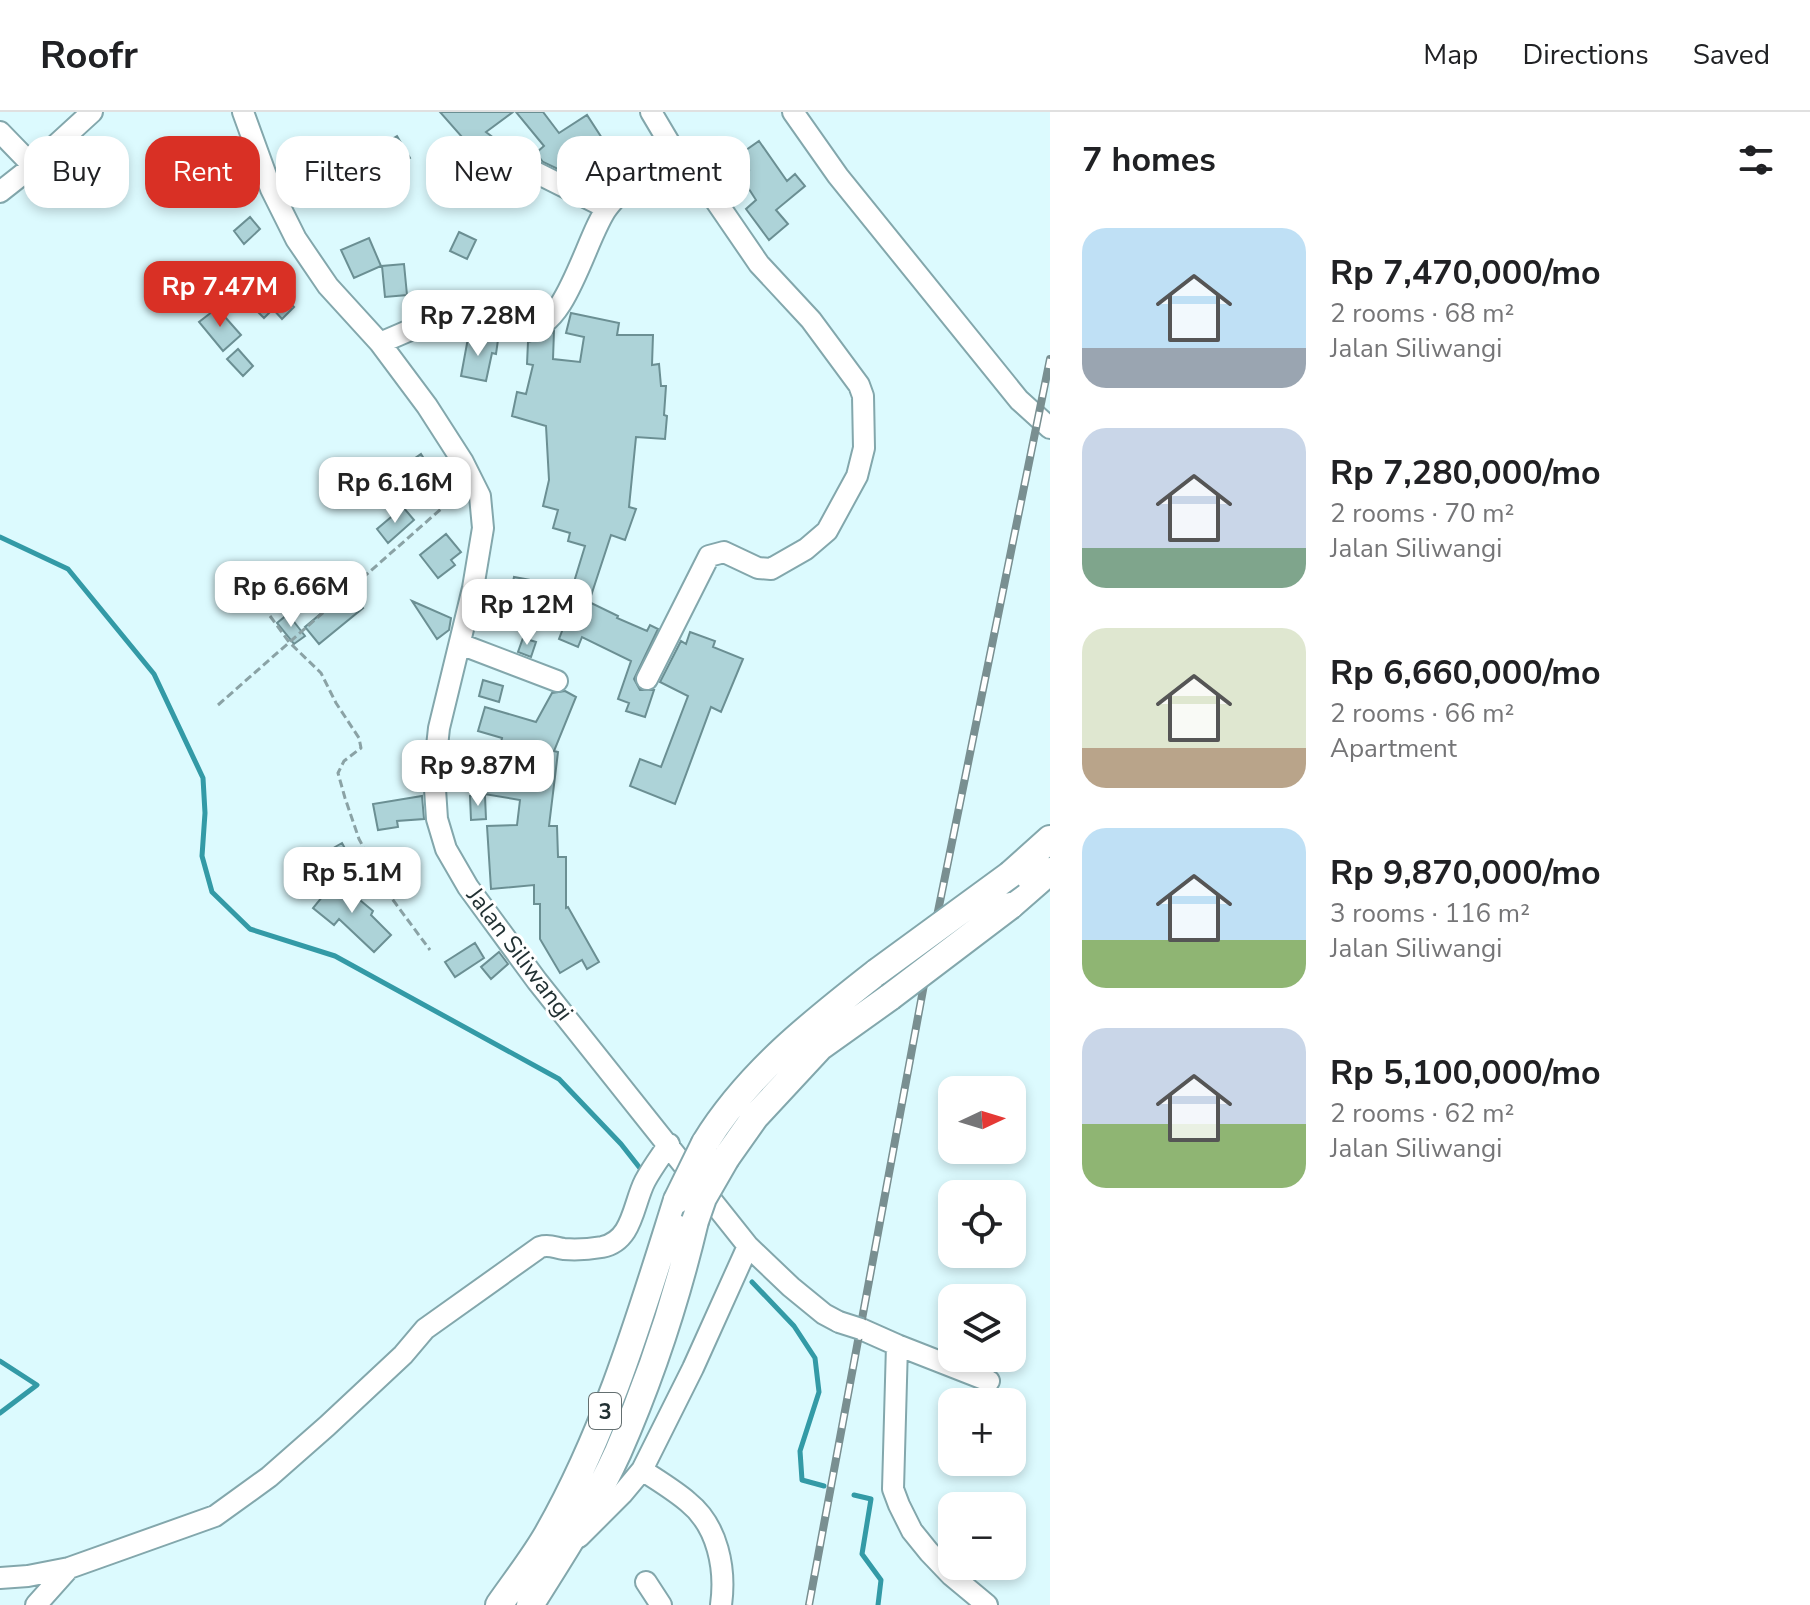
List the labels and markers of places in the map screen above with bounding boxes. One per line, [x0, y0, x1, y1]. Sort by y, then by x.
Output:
pin: Rp 7.47M [137, 261, 303, 329]
pin: Rp 7.28M [395, 290, 561, 358]
pin: Rp 6.16M [312, 457, 478, 525]
pin: Rp 6.66M [208, 561, 374, 629]
pin: Rp 12M [462, 579, 592, 647]
pin: Rp 9.87M [395, 740, 561, 808]
pin: Rp 5.1M [278, 847, 426, 915]

